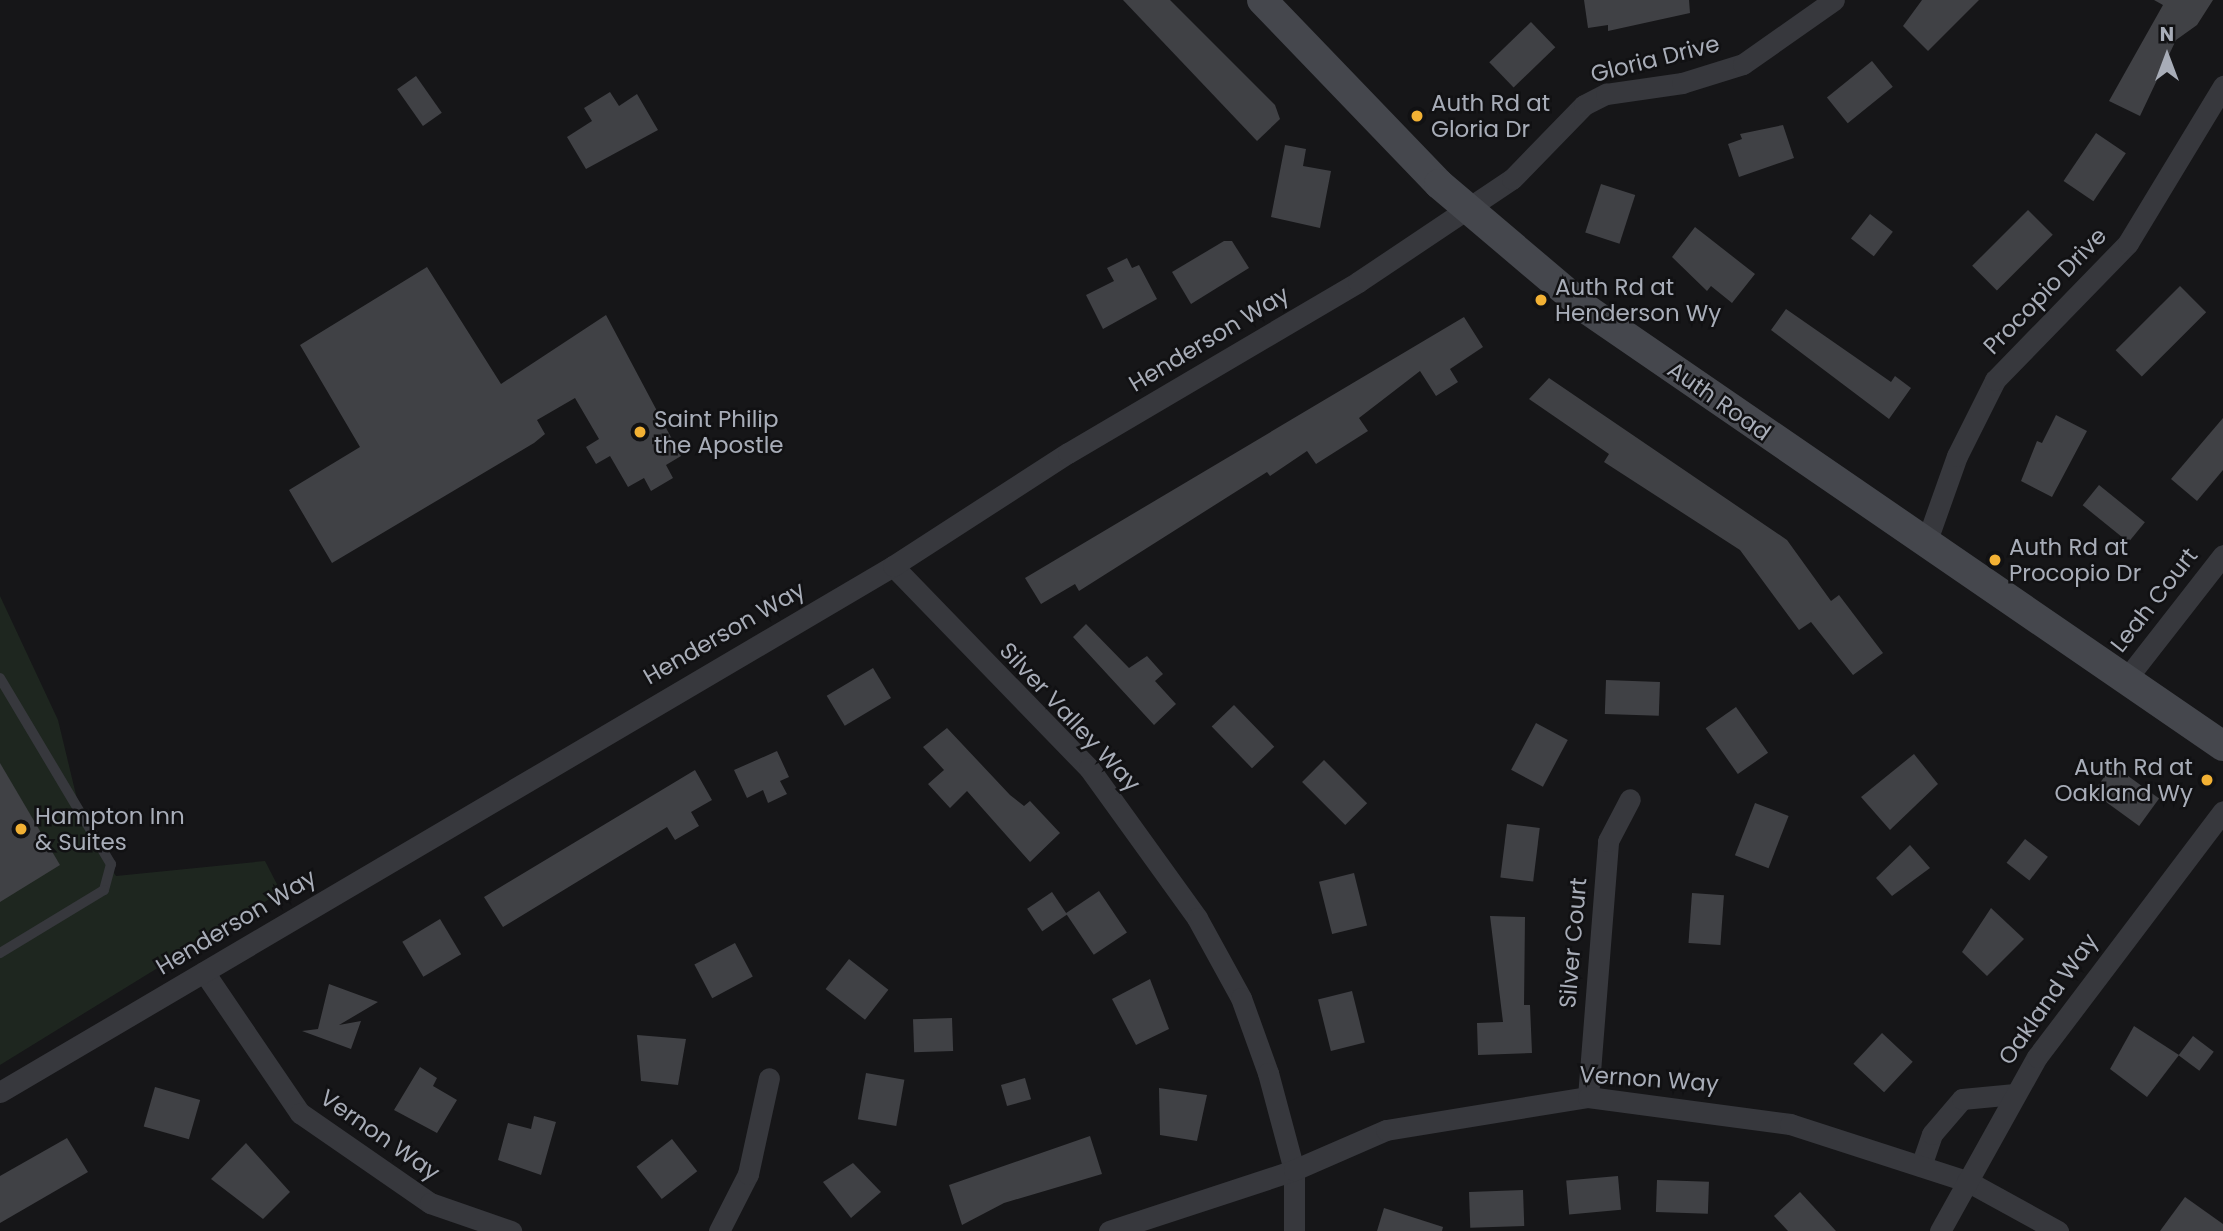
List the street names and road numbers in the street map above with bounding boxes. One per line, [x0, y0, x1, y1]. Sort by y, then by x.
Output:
street label: Gloria Drive [1588, 30, 1722, 88]
street label: Procopio Drive [1978, 222, 2112, 360]
street label: Henderson Way [1124, 280, 1294, 398]
street label: Auth Road [1662, 355, 1776, 447]
street label: Leah Court [2105, 542, 2203, 658]
street label: Henderson Way [638, 576, 810, 690]
street label: Silver Valley Way [994, 637, 1146, 797]
street label: Henderson Way [151, 863, 321, 981]
street label: Silver Court [1554, 877, 1592, 1009]
street label: Oakland Way [1993, 928, 2103, 1070]
street label: Vernon Way [1578, 1060, 1720, 1098]
street label: Vernon Way [315, 1084, 445, 1186]

